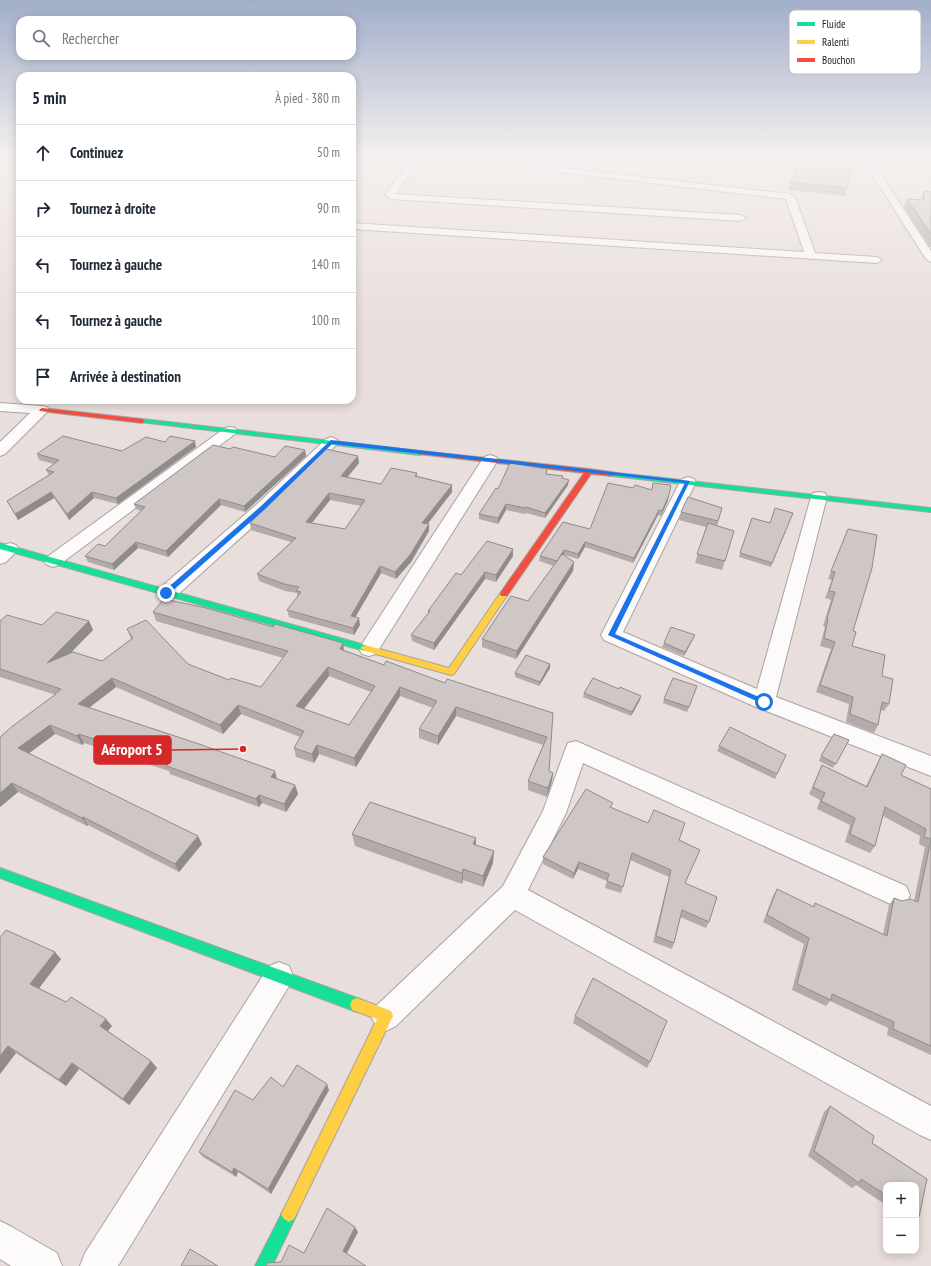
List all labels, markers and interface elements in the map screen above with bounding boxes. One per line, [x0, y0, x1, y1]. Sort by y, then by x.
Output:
legend [789, 10, 921, 74]
search box [16, 16, 356, 60]
text: Fluide [822, 17, 846, 31]
icon: search [30, 27, 52, 49]
text: Rechercher [62, 29, 119, 48]
text: Ralenti [822, 35, 849, 49]
text: Bouchon [822, 53, 855, 67]
text: 5 min [32, 87, 66, 109]
text: À pied · 380 m [275, 90, 340, 107]
icon: ahead [32, 142, 54, 164]
text: Continuez [70, 143, 123, 162]
text: 50 m [317, 144, 340, 161]
icon: right [32, 198, 54, 220]
text: Tournez à droite [70, 199, 156, 218]
text: 90 m [317, 200, 340, 217]
icon: left [32, 254, 54, 276]
text: Tournez à gauche [70, 255, 162, 274]
text: 140 m [311, 256, 340, 273]
icon: left [32, 310, 54, 332]
text: Tournez à gauche [70, 311, 162, 330]
text: 100 m [311, 312, 340, 329]
icon: arrive [32, 366, 54, 388]
text: Arrivée à destination [70, 367, 181, 386]
route end [157, 584, 175, 602]
route start [755, 693, 773, 711]
callout: Aéroport 5 [94, 736, 171, 764]
text: Aéroport 5 [100, 739, 163, 759]
map controls [883, 1182, 919, 1254]
button: + [883, 1182, 919, 1218]
button: − [883, 1218, 919, 1254]

